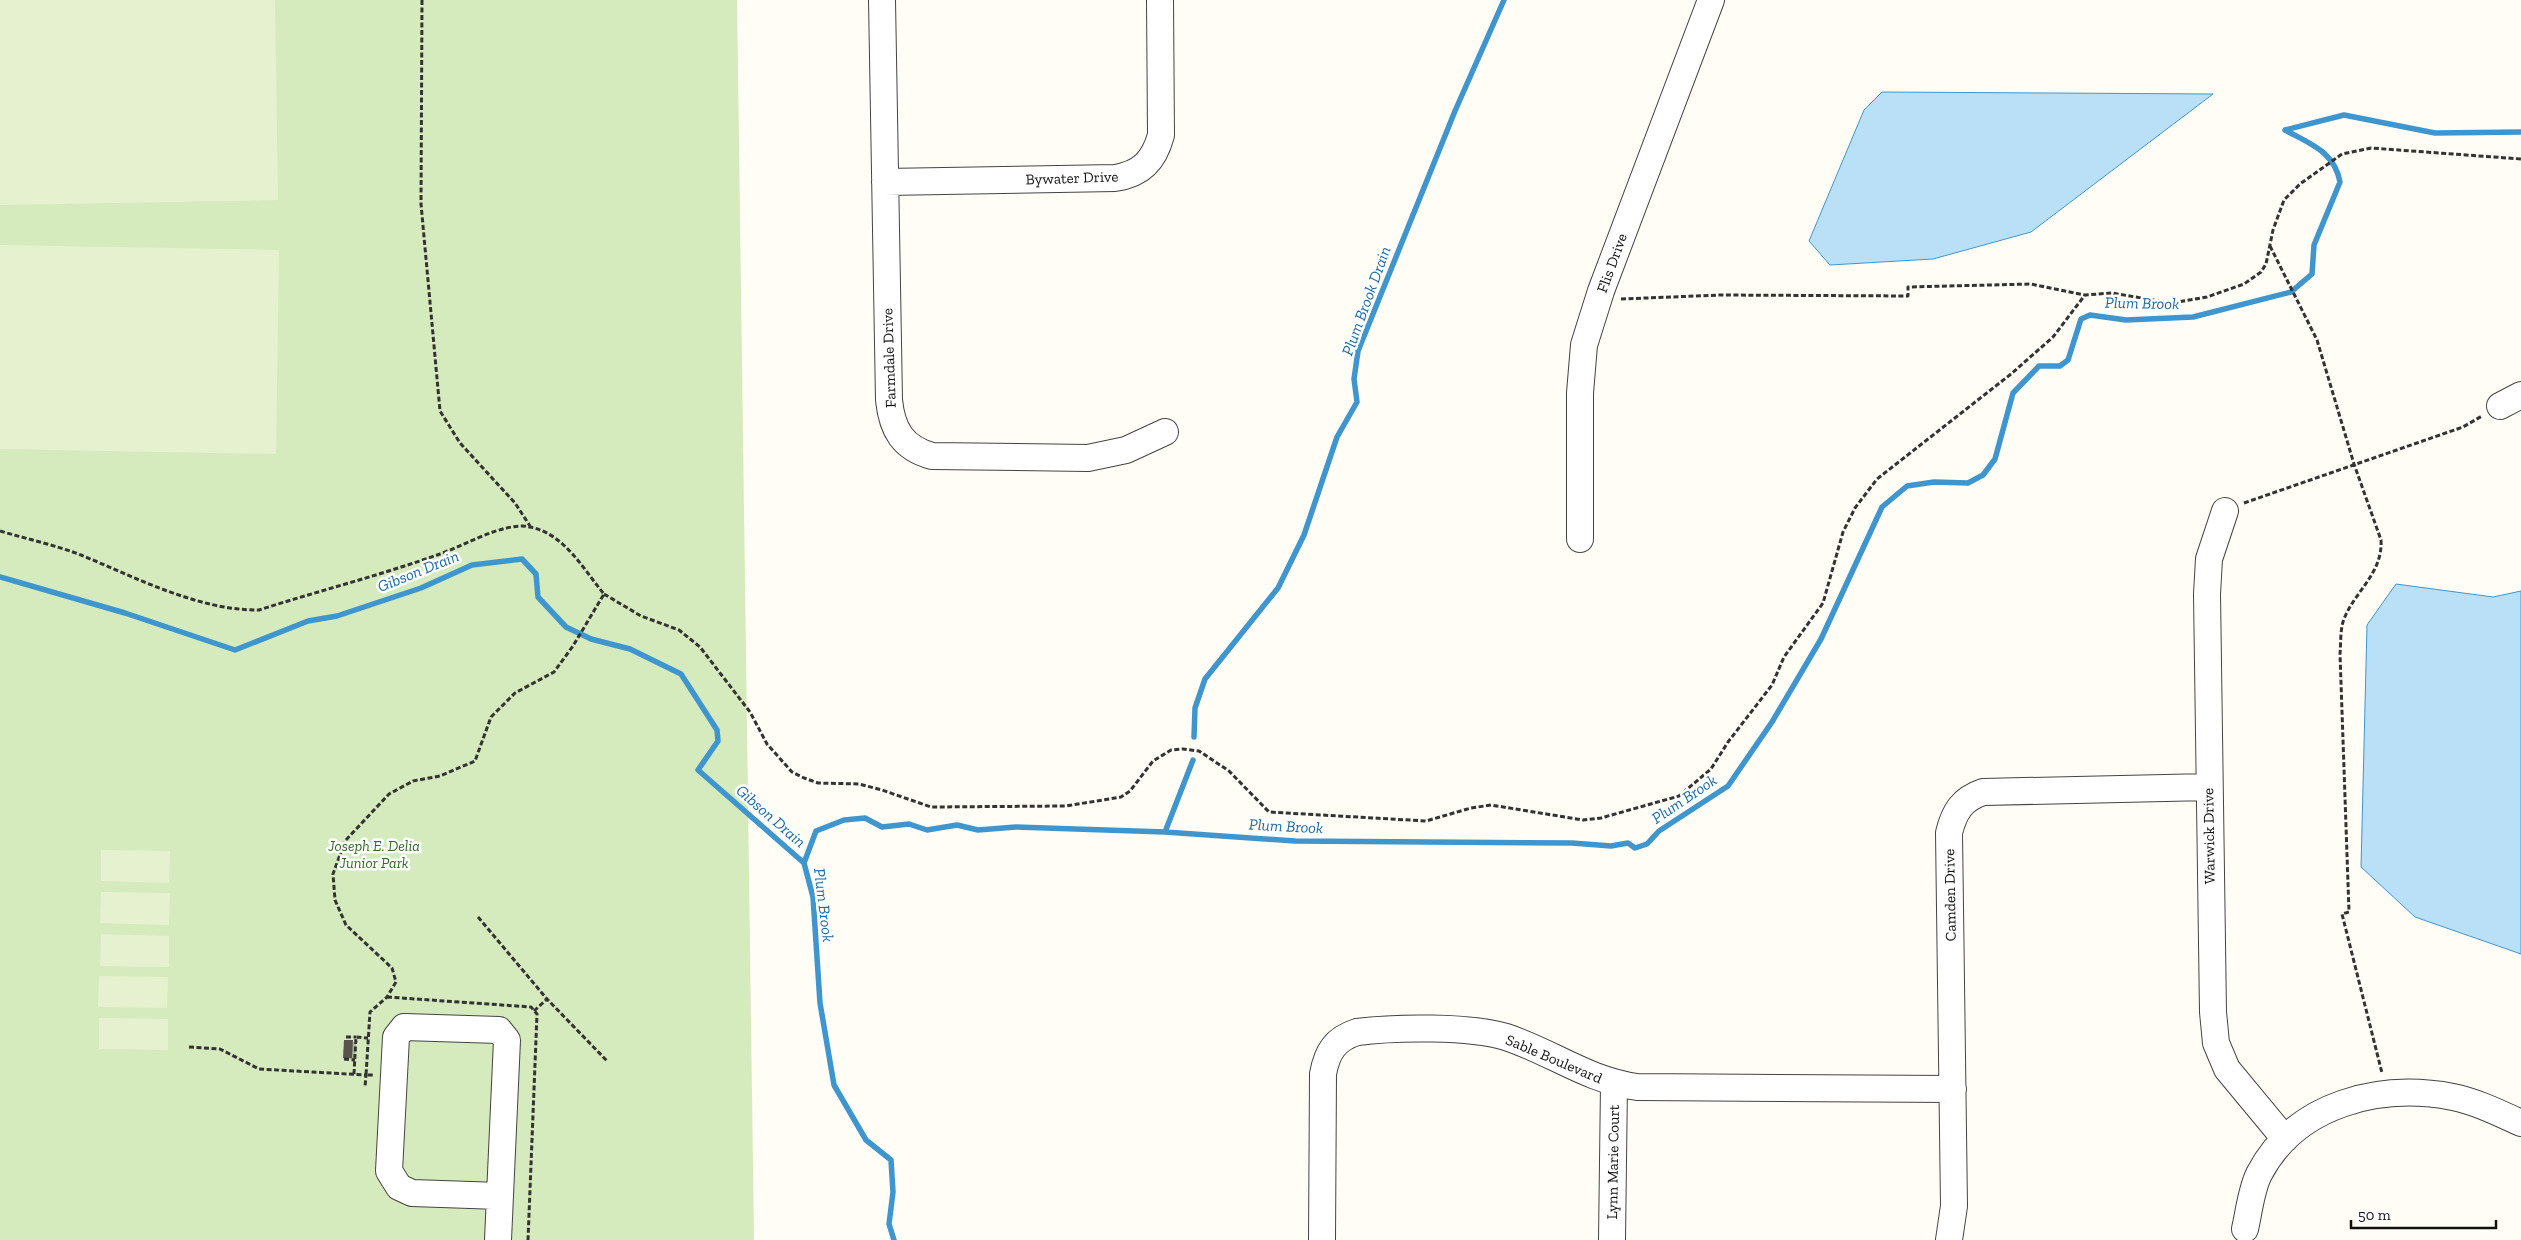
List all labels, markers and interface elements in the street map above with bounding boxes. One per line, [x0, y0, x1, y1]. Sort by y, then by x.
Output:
street label: Bywater Drive [1025, 167, 1119, 189]
street label: Flis Drive [1593, 231, 1631, 295]
water label: Plum Brook Drain [1337, 244, 1395, 358]
water label: Plum Brook [2105, 293, 2179, 313]
street label: Farmdale Drive [878, 308, 900, 408]
water label: Gibson Drain [375, 546, 461, 596]
water label: Plum Brook [1648, 770, 1720, 828]
water label: Gibson Drain [732, 781, 810, 851]
street label: Warwick Drive [2199, 788, 2219, 884]
water label: Plum Brook [1248, 815, 1324, 837]
park label: Joseph E. Delia Junior Park [327, 837, 420, 872]
street label: Camden Drive [1940, 849, 1960, 941]
water label: Plum Brook [810, 867, 838, 943]
street label: Sable Boulevard [1503, 1031, 1606, 1088]
street label: Lynn Marie Court [1603, 1104, 1623, 1220]
scale bar [2351, 1198, 2496, 1230]
text: 50 m [2358, 1206, 2391, 1224]

